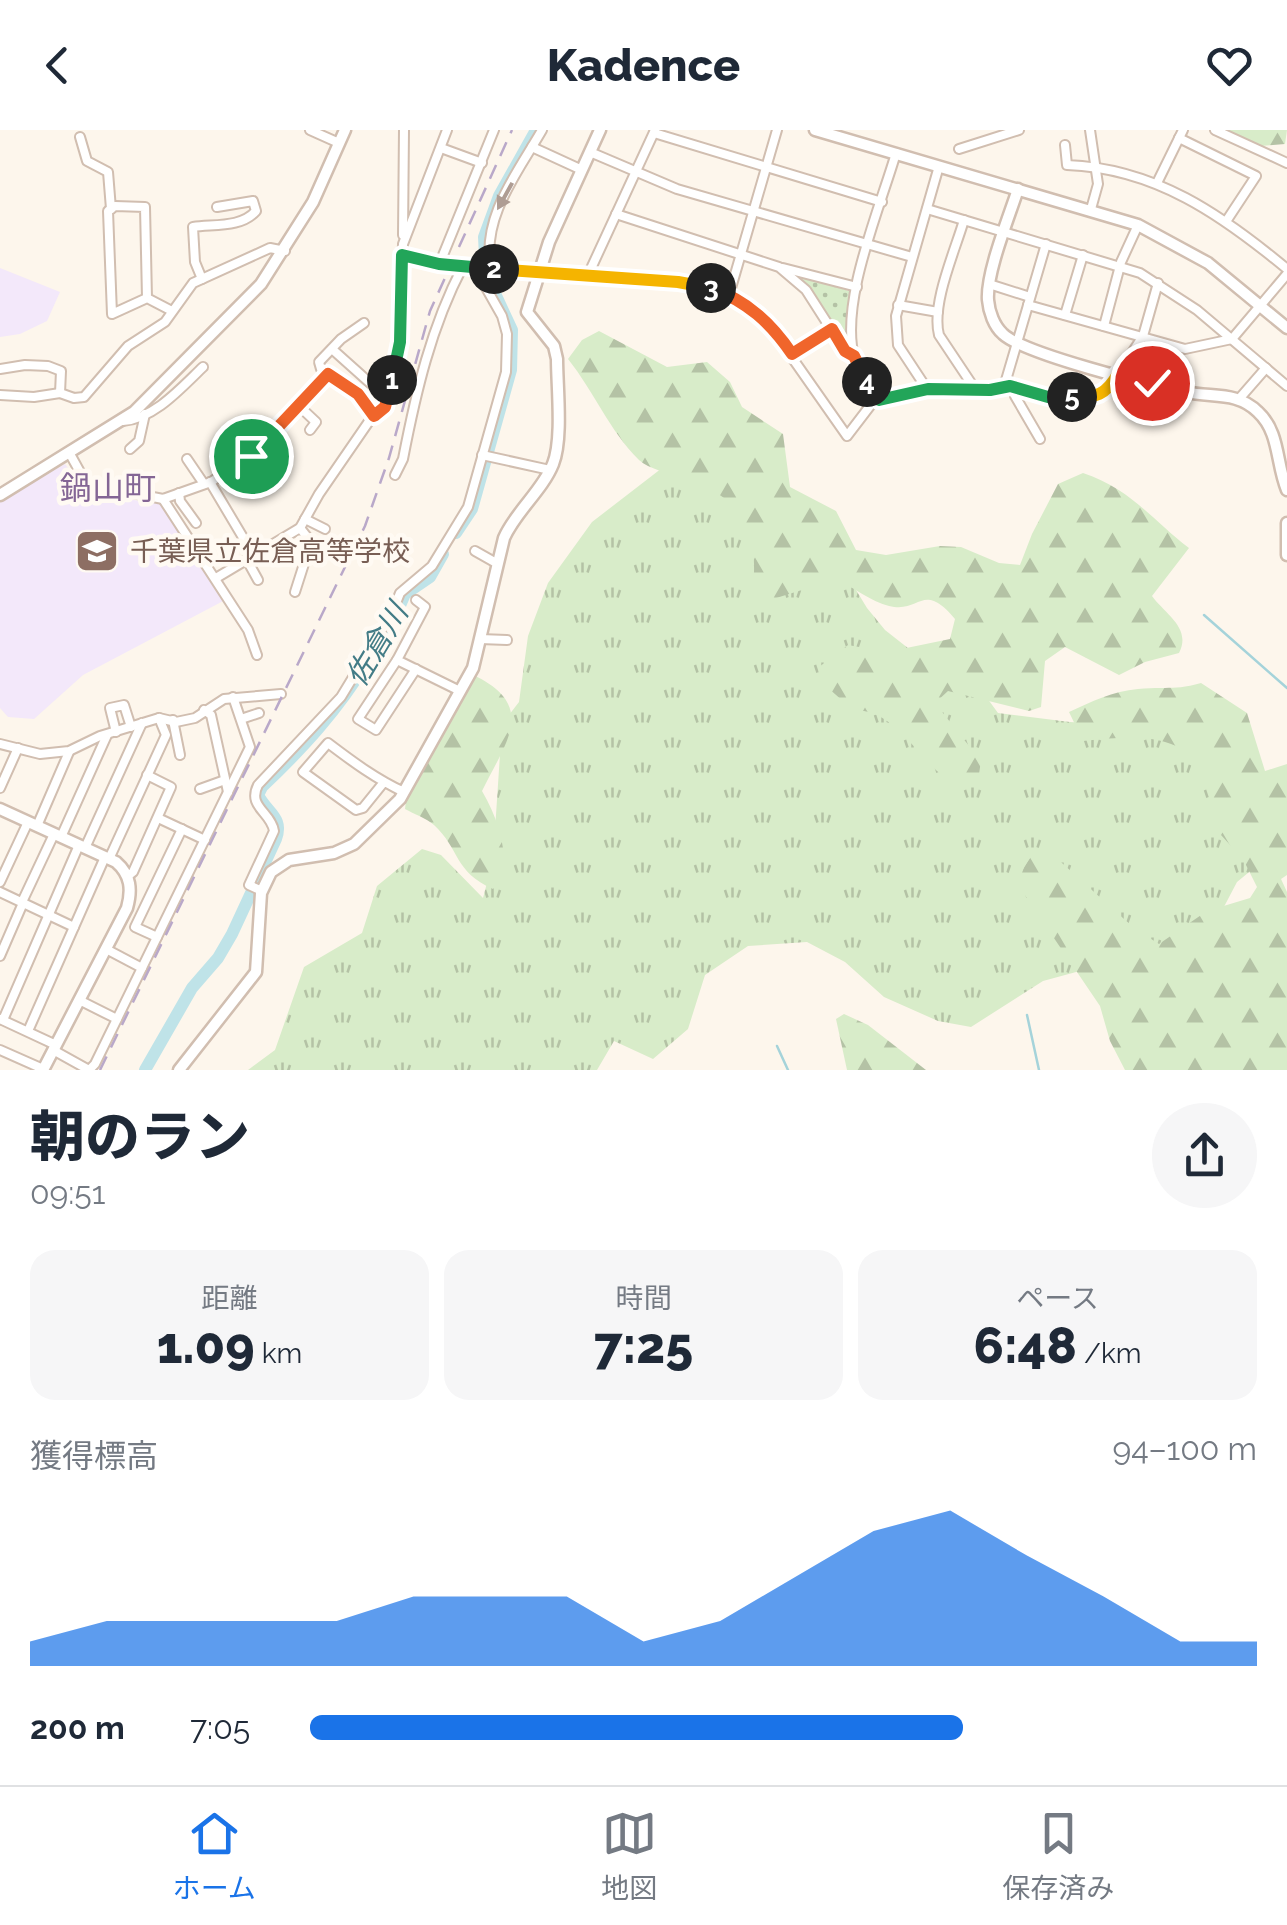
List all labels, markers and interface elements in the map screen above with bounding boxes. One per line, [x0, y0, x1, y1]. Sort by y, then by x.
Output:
icon: back [30, 38, 85, 93]
icon: heart [1202, 38, 1257, 93]
text: Kadence [547, 39, 740, 92]
one-way arrow [496, 182, 513, 211]
pin: 2 [469, 244, 519, 294]
text: 2 [486, 252, 502, 285]
pin: 3 [686, 263, 736, 313]
text: 3 [703, 271, 719, 304]
pin [1110, 341, 1195, 426]
pin: 1 [367, 355, 417, 405]
icon: check [1125, 356, 1180, 411]
pin: 4 [842, 357, 892, 407]
text: 1 [385, 363, 399, 396]
text: 4 [859, 365, 875, 398]
pin: 5 [1047, 372, 1097, 422]
text: 5 [1064, 380, 1080, 413]
pin [209, 414, 294, 499]
icon: arrive [224, 429, 279, 484]
district label: 鍋山町 [60, 469, 156, 506]
school or university icon: 千葉県立佐倉高等学校 [74, 528, 120, 574]
place label: 千葉県立佐倉高等学校 [130, 535, 410, 568]
water label: 佐倉川 [338, 595, 416, 692]
button: share [1152, 1103, 1257, 1208]
text: 朝のラン [30, 1104, 250, 1169]
text: 09:51 [30, 1174, 106, 1211]
text: 距離 [201, 1282, 258, 1315]
text: 時間 [615, 1282, 672, 1315]
text: ペース [1016, 1282, 1099, 1315]
text: 1.09 [157, 1316, 255, 1375]
text: 7:25 [594, 1316, 693, 1375]
text: 6:48 [974, 1316, 1077, 1375]
text: km [255, 1337, 302, 1370]
text: /km [1077, 1337, 1141, 1370]
text: 94–100 m [1112, 1430, 1257, 1467]
text: 獲得標高 [30, 1437, 158, 1474]
text: 200 m [30, 1709, 125, 1746]
text: 7:05 [190, 1709, 250, 1746]
tab: ホーム [173, 1806, 256, 1906]
tab: 地図 [601, 1806, 657, 1906]
tab: 保存済み [1002, 1806, 1114, 1906]

